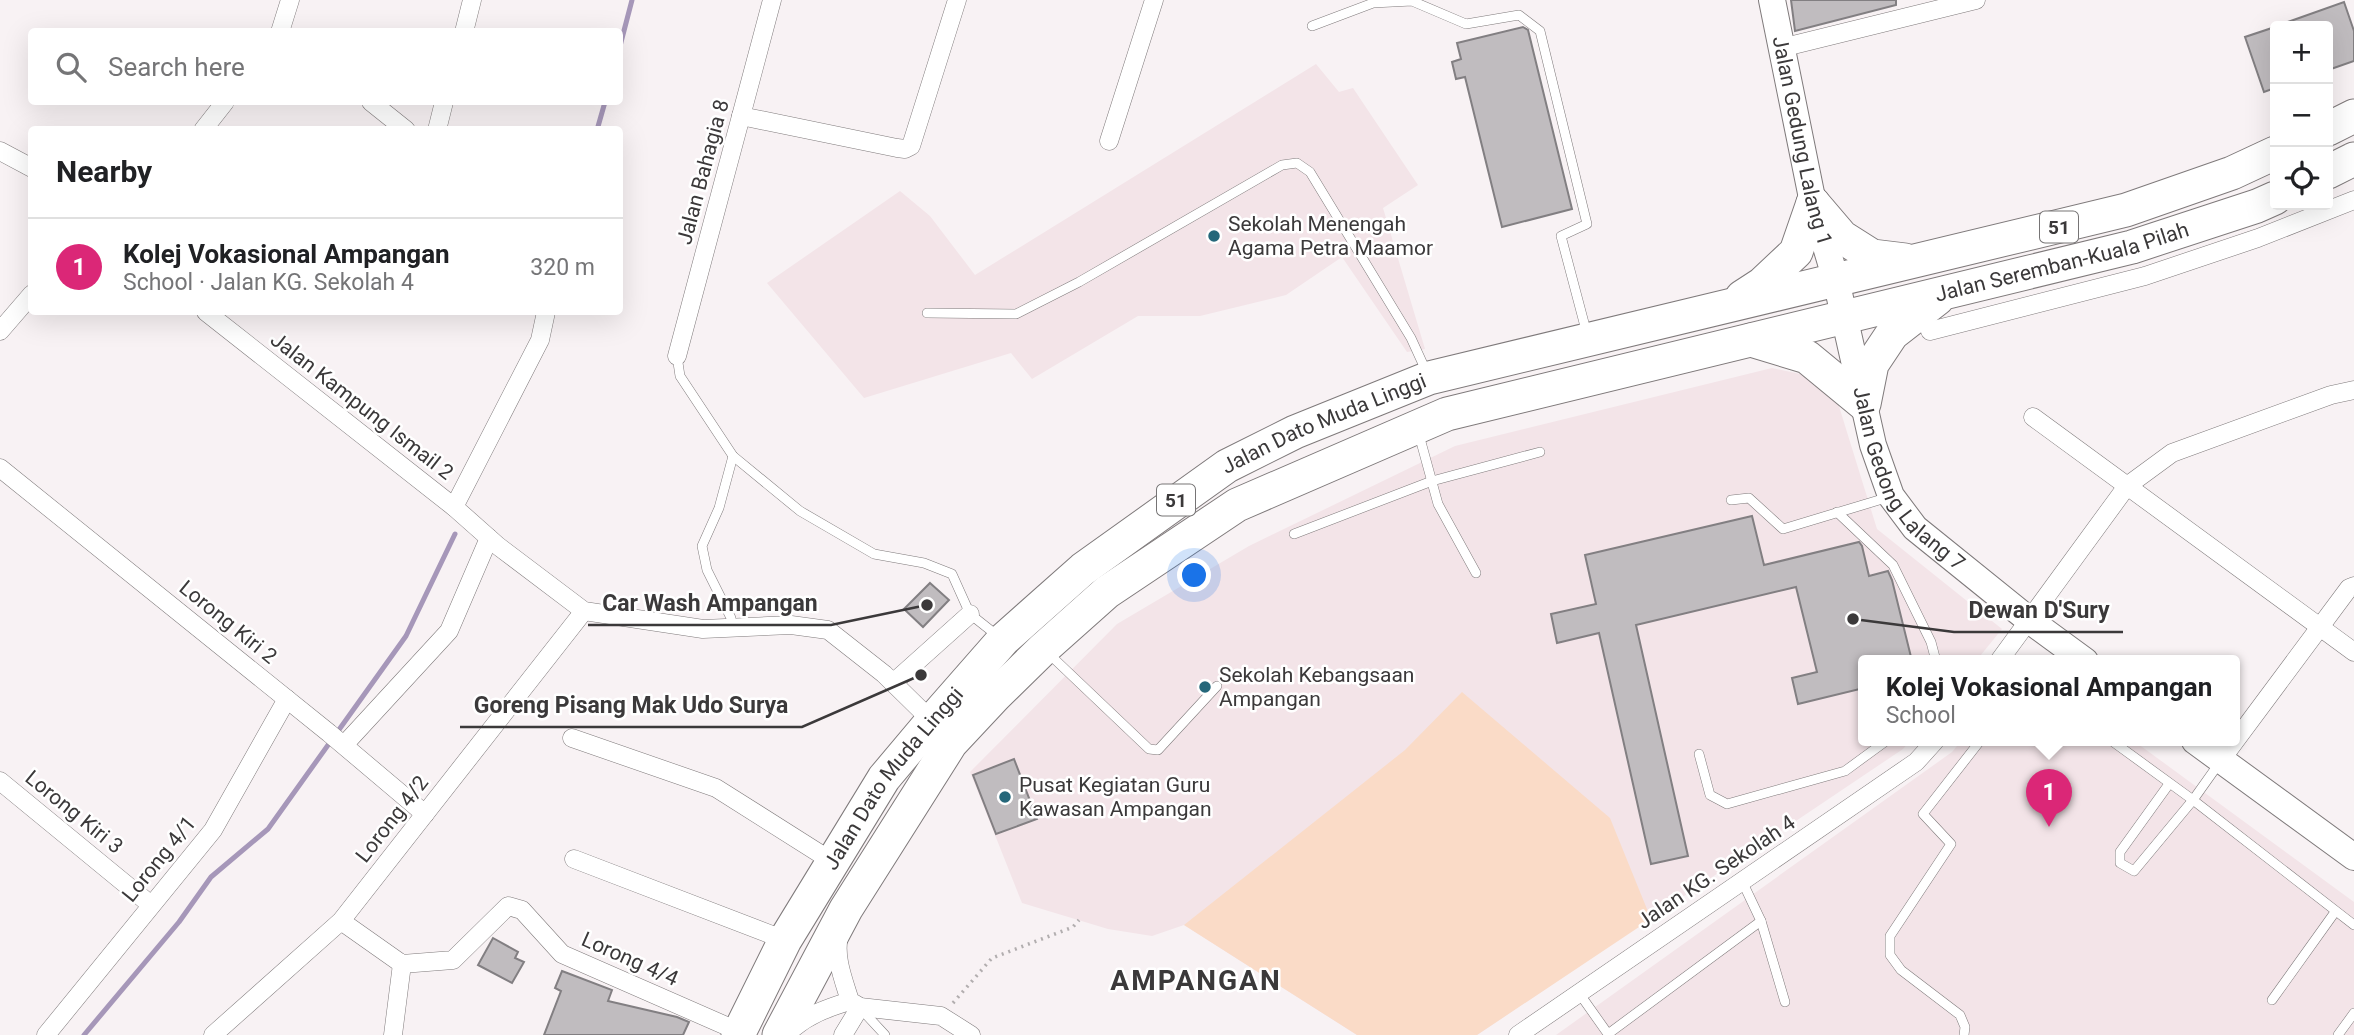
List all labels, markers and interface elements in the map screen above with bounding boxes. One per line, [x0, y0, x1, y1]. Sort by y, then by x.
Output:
map controls [2270, 21, 2333, 210]
button: + [2270, 21, 2333, 84]
search box [28, 28, 623, 105]
street label: Jalan Gedung Lalang 1 [1768, 34, 1837, 248]
icon: search [52, 48, 90, 86]
text: Search here [108, 52, 245, 82]
button: − [2270, 84, 2333, 147]
street label: Jalan Bahagia 8 [672, 97, 734, 247]
button: locate [2270, 147, 2333, 210]
text: Nearby [56, 154, 152, 189]
place label: Sekolah Menengah Agama Petra Maamor [1228, 212, 1433, 260]
road number: 51 [2040, 212, 2078, 243]
street label: Jalan Seremban-Kuala Pilah [1932, 217, 2192, 307]
marker: Sekolah Menengah Agama Petra Maamor [1206, 228, 1222, 244]
text: Kolej Vokasional Ampangan [123, 239, 450, 269]
text: 1 [72, 254, 86, 281]
text: 320 m [530, 254, 595, 281]
text: School · Jalan KG. Sekolah 4 [123, 269, 414, 296]
street label: Jalan Kampung Ismail 2 [266, 327, 458, 485]
street label: Jalan Dato Muda Linggi [1218, 368, 1430, 479]
street label: Jalan Gedong Lalang 7 [1848, 384, 1970, 575]
road number: 51 [1157, 485, 1195, 516]
your location [1177, 558, 1211, 592]
street label: Lorong Kiri 2 [174, 575, 282, 669]
callout: Car Wash Ampangan [588, 581, 831, 625]
callout: Dewan D'Sury [1954, 588, 2123, 632]
text: Car Wash Ampangan [602, 590, 818, 617]
text: Dewan D'Sury [1968, 597, 2110, 624]
popup [1858, 655, 2240, 746]
place label: Sekolah Kebangsaan Ampangan [1219, 663, 1414, 711]
text: Kolej Vokasional Ampangan [1886, 672, 2212, 702]
marker: Sekolah Kebangsaan Ampangan [1197, 679, 1213, 695]
street label: Jalan Dato Muda Linggi [819, 682, 968, 874]
callout: Goreng Pisang Mak Udo Surya [460, 683, 802, 727]
text: Goreng Pisang Mak Udo Surya [474, 692, 788, 719]
text: School [1886, 702, 1956, 729]
street label: Lorong Kiri 3 [20, 765, 128, 859]
pin: 1 [2026, 769, 2072, 827]
street label: Lorong 4/2 [351, 771, 433, 867]
place label: Pusat Kegiatan Guru Kawasan Ampangan [1019, 773, 1212, 821]
marker: Pusat Kegiatan Guru Kawasan Ampangan [997, 789, 1013, 805]
street label: Jalan KG. Sekolah 4 [1632, 810, 1800, 934]
street label: Lorong 4/1 [117, 811, 201, 907]
street label: Lorong 4/4 [578, 927, 682, 991]
district label: AMPANGAN [1110, 964, 1282, 997]

